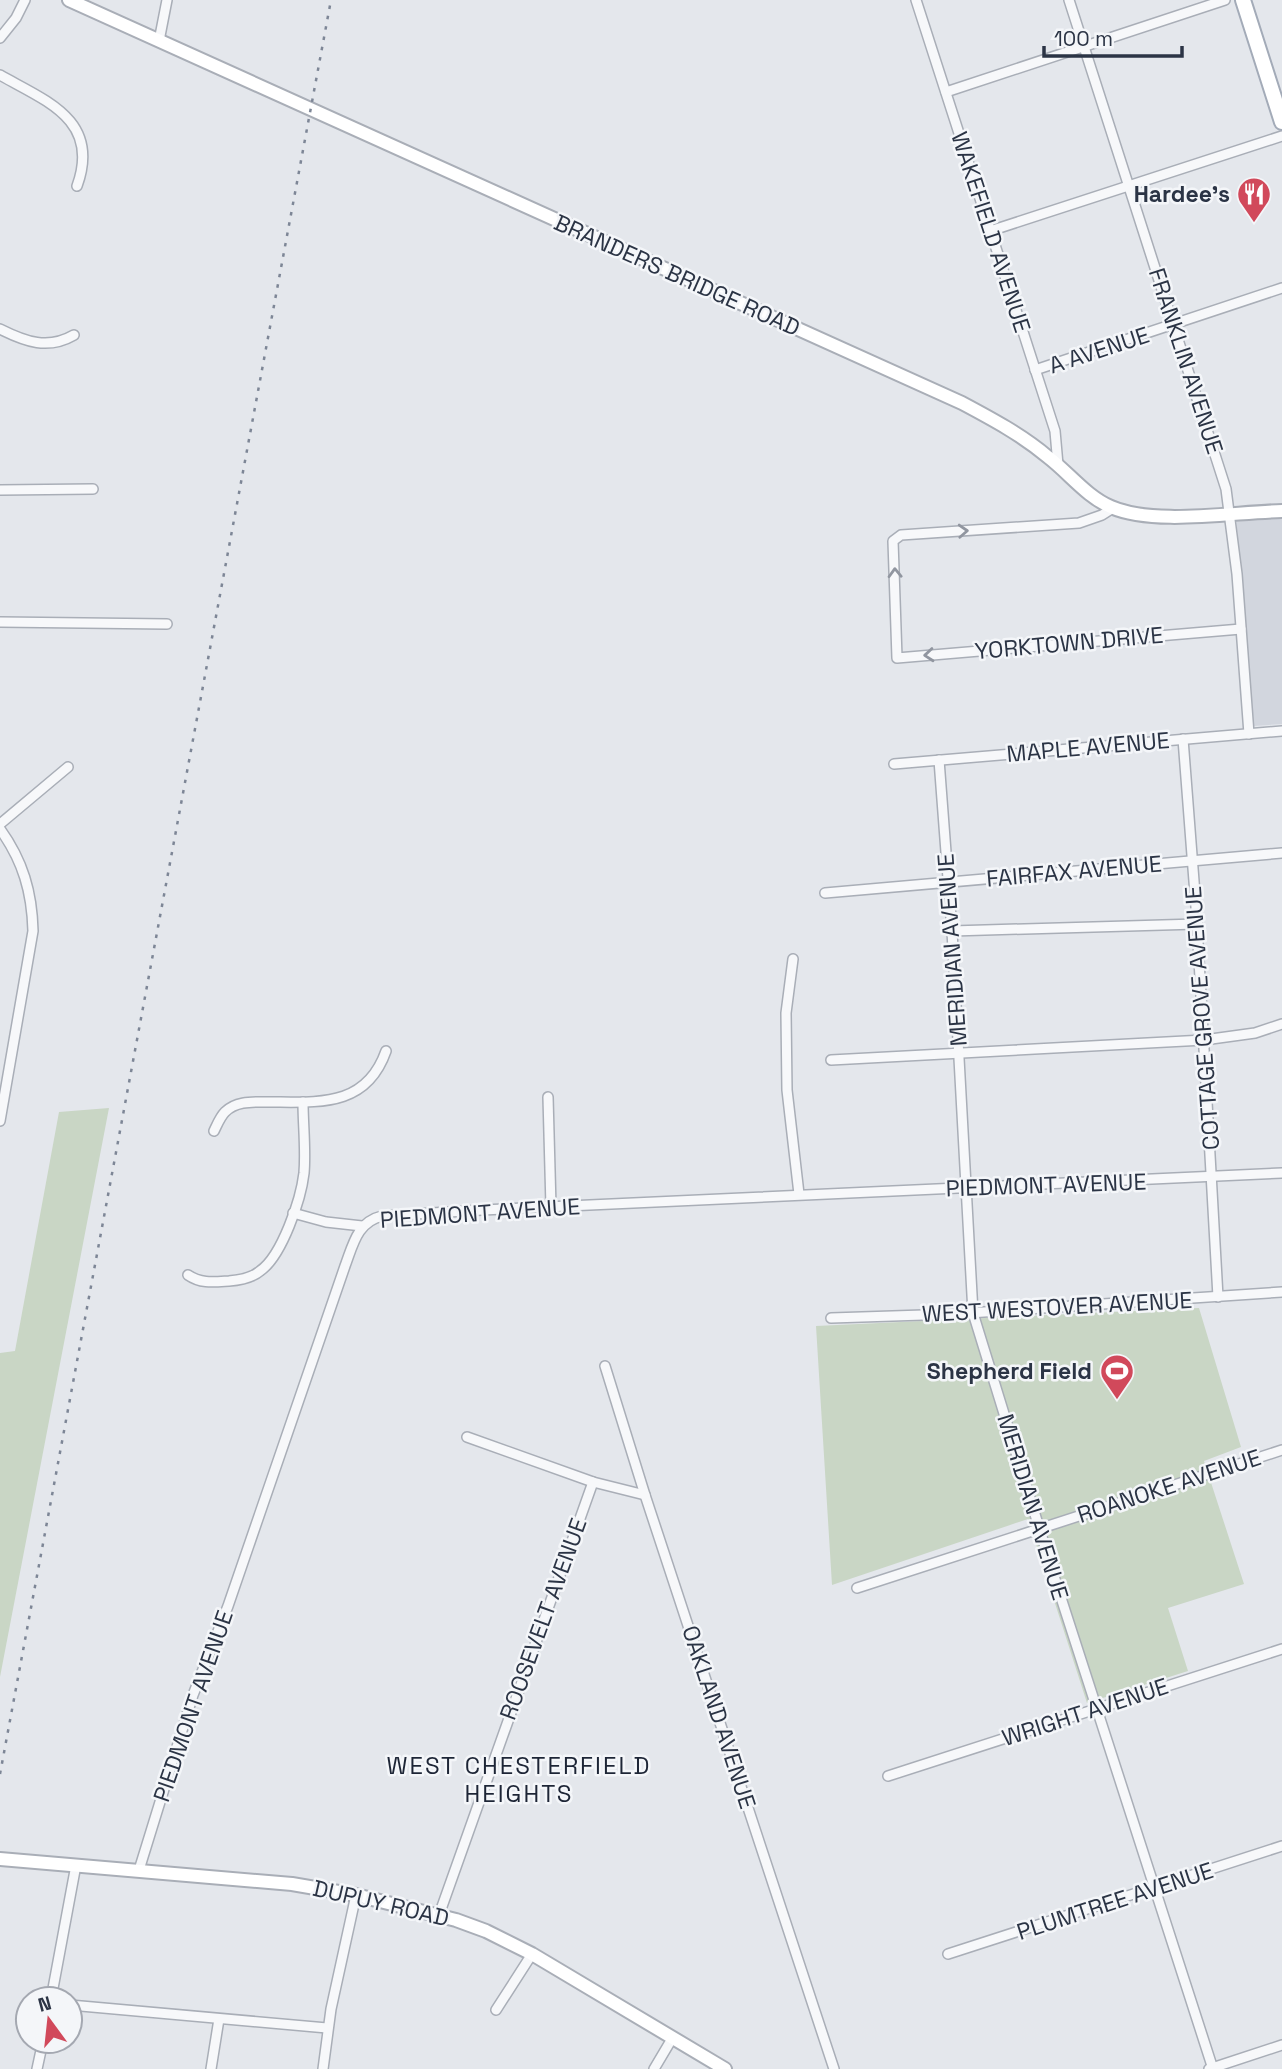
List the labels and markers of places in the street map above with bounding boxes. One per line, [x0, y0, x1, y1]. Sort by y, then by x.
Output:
restaurant icon: Hardee's [1235, 175, 1273, 224]
place label: Hardee's [1134, 179, 1230, 209]
sports icon: Shepherd Field [1098, 1352, 1136, 1401]
place label: Shepherd Field [927, 1356, 1092, 1386]

